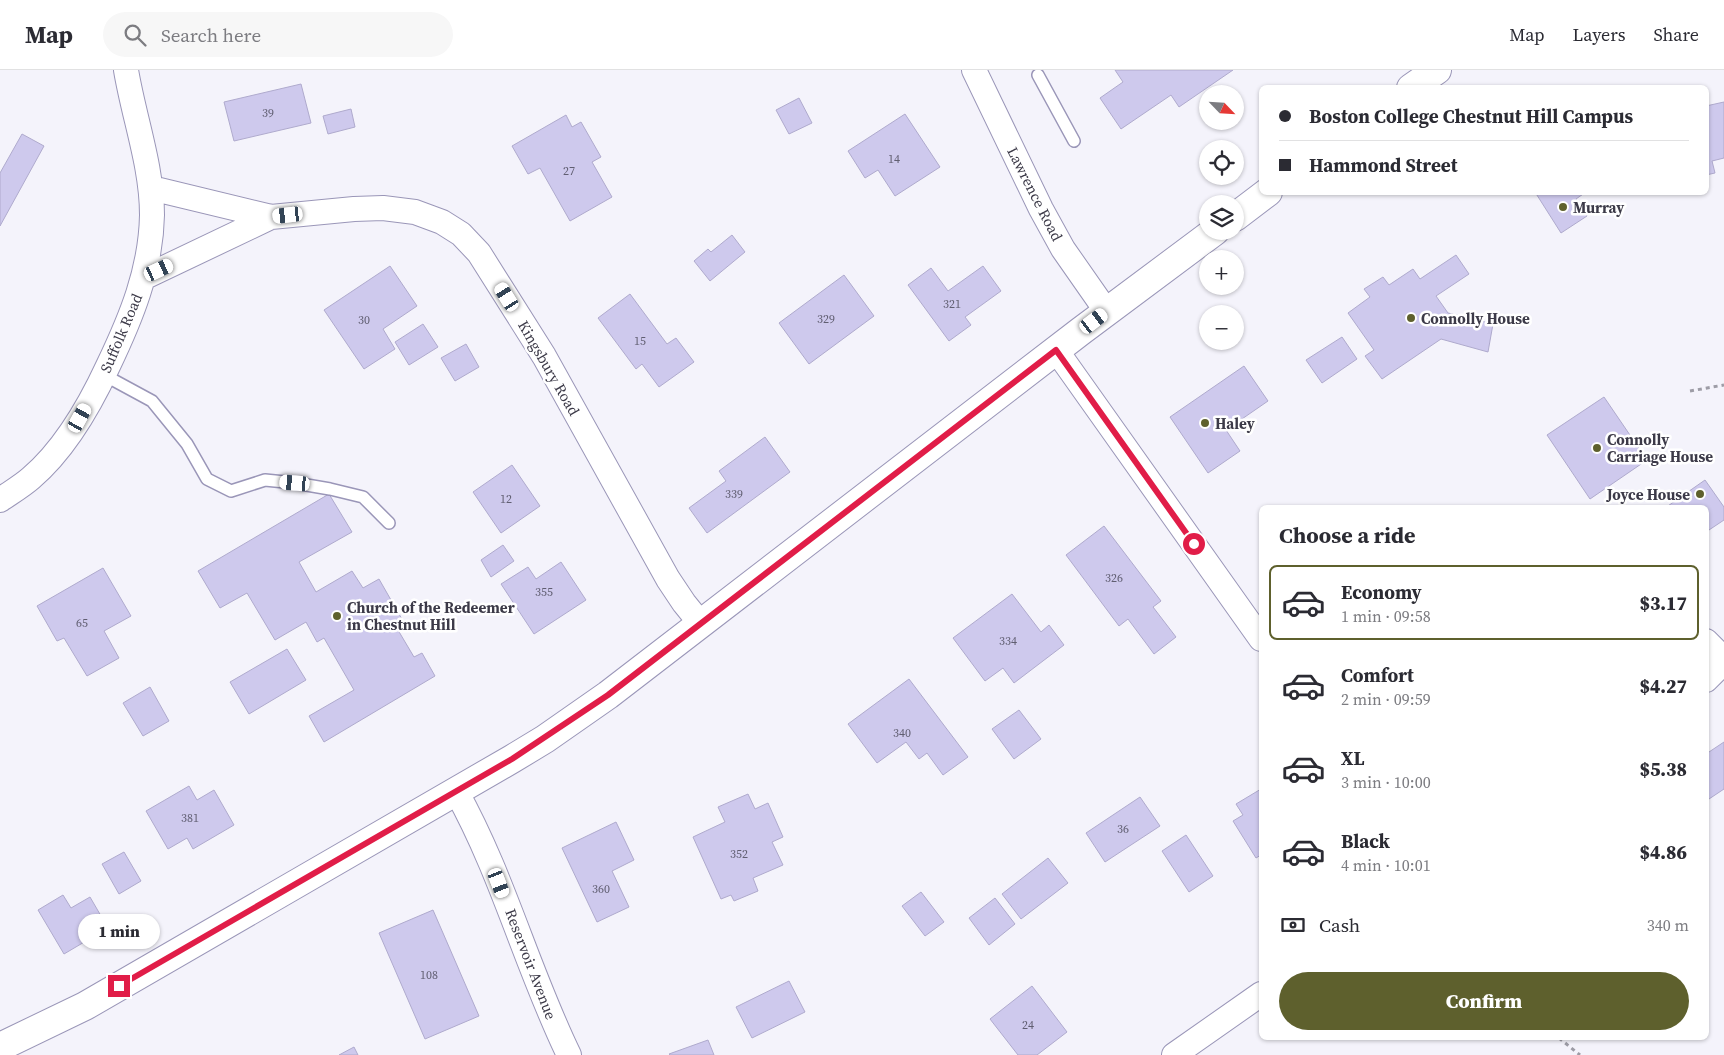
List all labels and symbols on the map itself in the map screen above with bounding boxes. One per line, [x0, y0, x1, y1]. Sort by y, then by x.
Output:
north arrow [1199, 85, 1244, 130]
house number: 39 [262, 105, 274, 121]
street label: Lawrence Road [1002, 143, 1068, 245]
house number: 14 [888, 151, 900, 167]
house number: 27 [563, 163, 575, 179]
place label: Murray [1573, 197, 1624, 218]
marker: Murray [1557, 201, 1569, 213]
car [272, 206, 303, 224]
car [142, 257, 175, 283]
car [492, 280, 521, 314]
street label: Suffolk Road [95, 290, 147, 376]
house number: 321 [943, 296, 961, 312]
car [1077, 306, 1110, 336]
place label: Connolly House [1421, 308, 1530, 329]
house number: 329 [817, 311, 835, 327]
house number: 30 [358, 312, 370, 328]
marker: Connolly House [1405, 312, 1417, 324]
street label: Kingsbury Road [513, 317, 585, 420]
house number: 15 [634, 333, 646, 349]
car [66, 401, 93, 435]
place label: Haley [1215, 413, 1255, 434]
marker: Haley [1199, 417, 1211, 429]
place label: Connolly Carriage House [1607, 429, 1713, 467]
marker: Connolly Carriage House [1591, 442, 1603, 454]
car [279, 474, 310, 492]
place label: Joyce House [1606, 484, 1690, 505]
house number: 339 [725, 486, 743, 502]
marker: Joyce House [1694, 488, 1706, 500]
house number: 12 [500, 491, 512, 507]
route start [1183, 533, 1205, 555]
house number: 326 [1105, 570, 1123, 586]
house number: 355 [535, 584, 553, 600]
place label: Church of the Redeemer in Chestnut Hill [347, 597, 515, 635]
marker: Church of the Redeemer in Chestnut Hill [331, 610, 343, 622]
house number: 65 [76, 615, 88, 631]
house number: 334 [999, 633, 1017, 649]
house number: 340 [893, 725, 911, 741]
house number: 381 [181, 810, 199, 826]
house number: 36 [1117, 821, 1129, 837]
house number: 352 [730, 846, 748, 862]
car [486, 866, 511, 900]
house number: 360 [592, 881, 610, 897]
street label: Reservoir Avenue [500, 906, 562, 1023]
callout: 1 min [78, 914, 160, 948]
house number: 108 [420, 967, 438, 983]
route end [108, 975, 130, 997]
house number: 24 [1022, 1017, 1034, 1033]

